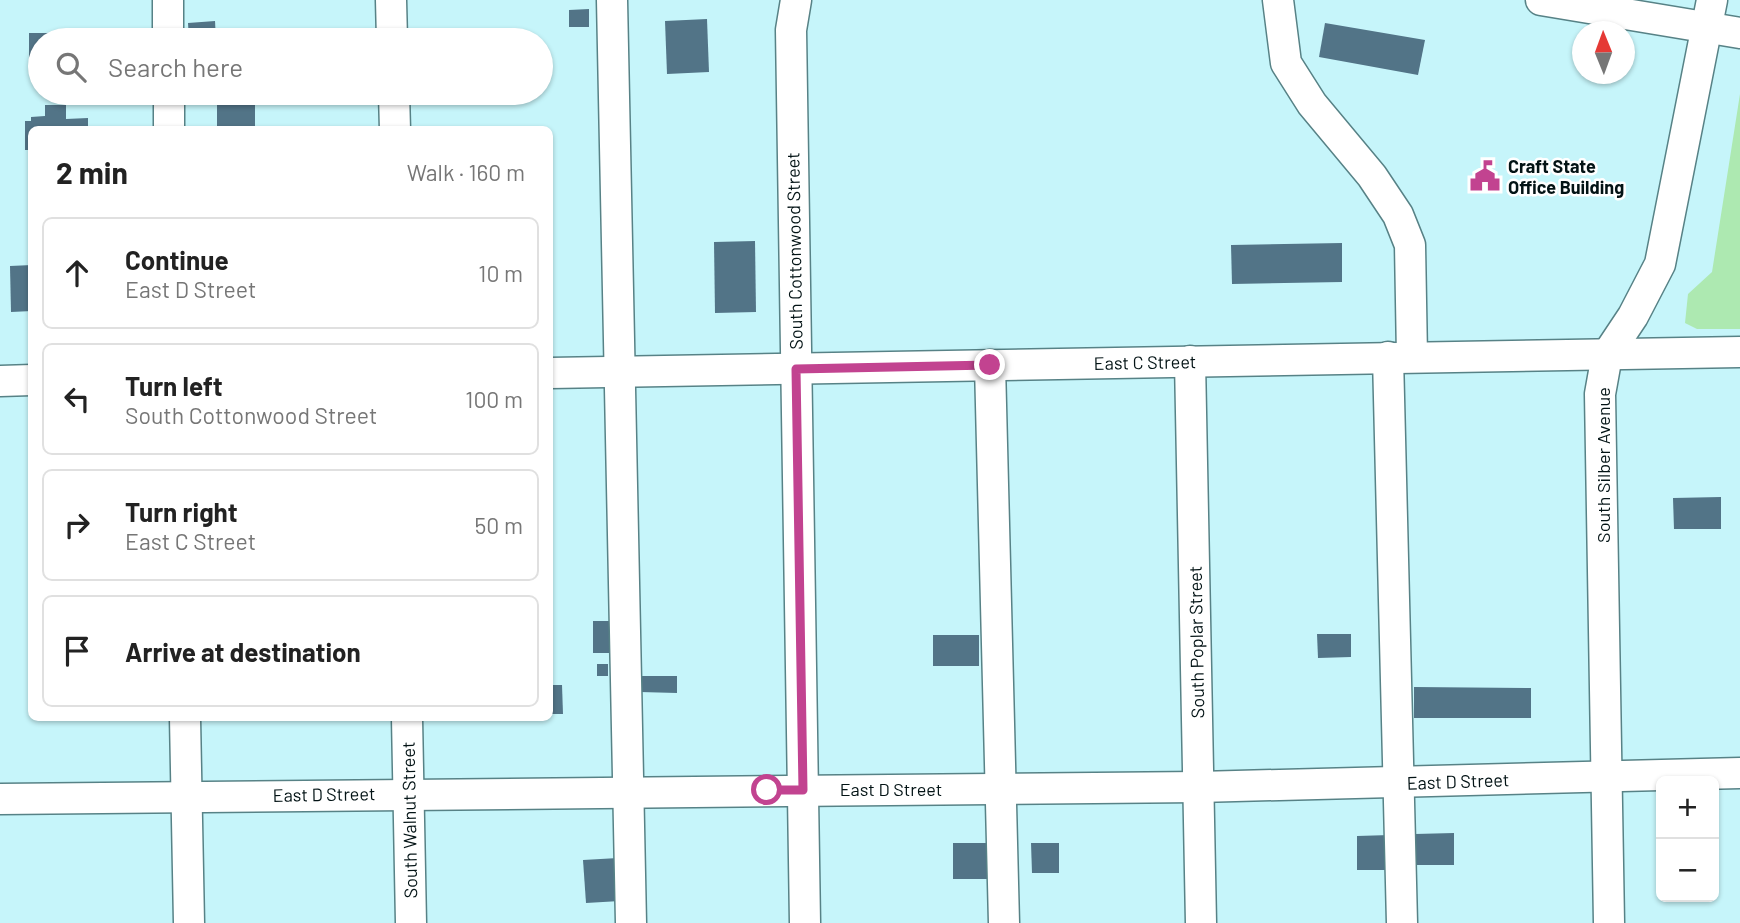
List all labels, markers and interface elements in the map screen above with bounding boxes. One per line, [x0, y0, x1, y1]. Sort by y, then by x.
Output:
north arrow [1572, 21, 1635, 84]
search box [28, 28, 553, 105]
icon: search [52, 48, 90, 86]
text: Search here [108, 51, 243, 82]
street label: South Cottonwood Street [781, 152, 807, 350]
text: 2 min [56, 154, 128, 190]
place label: Craft State Office Building [1508, 155, 1624, 198]
text: Walk · 160 m [407, 158, 525, 186]
public building icon: Craft State Office Building [1468, 159, 1502, 193]
text: Continue [125, 244, 229, 275]
icon: ahead [58, 254, 96, 292]
text: 10 m [478, 259, 523, 287]
text: East D Street [125, 275, 256, 303]
route end [974, 349, 1005, 380]
street label: East C Street [1094, 350, 1196, 374]
text: Turn left [125, 370, 223, 401]
icon: left [58, 380, 96, 418]
text: 100 m [465, 385, 523, 413]
street label: South Silber Avenue [1592, 387, 1614, 543]
text: South Cottonwood Street [125, 401, 377, 429]
text: Turn right [125, 496, 238, 527]
icon: right [58, 506, 96, 544]
text: 50 m [475, 511, 523, 539]
text: East C Street [125, 527, 256, 555]
street label: South Poplar Street [1184, 566, 1208, 718]
icon: arrive [58, 632, 96, 670]
text: Arrive at destination [125, 636, 361, 667]
street label: South Walnut Street [397, 741, 421, 899]
street label: East D Street [1406, 768, 1510, 794]
route start [751, 774, 782, 805]
map controls [1656, 776, 1719, 902]
button: + [1656, 776, 1719, 839]
street label: East D Street [840, 778, 942, 800]
street label: East D Street [272, 782, 376, 806]
button: − [1656, 839, 1719, 902]

